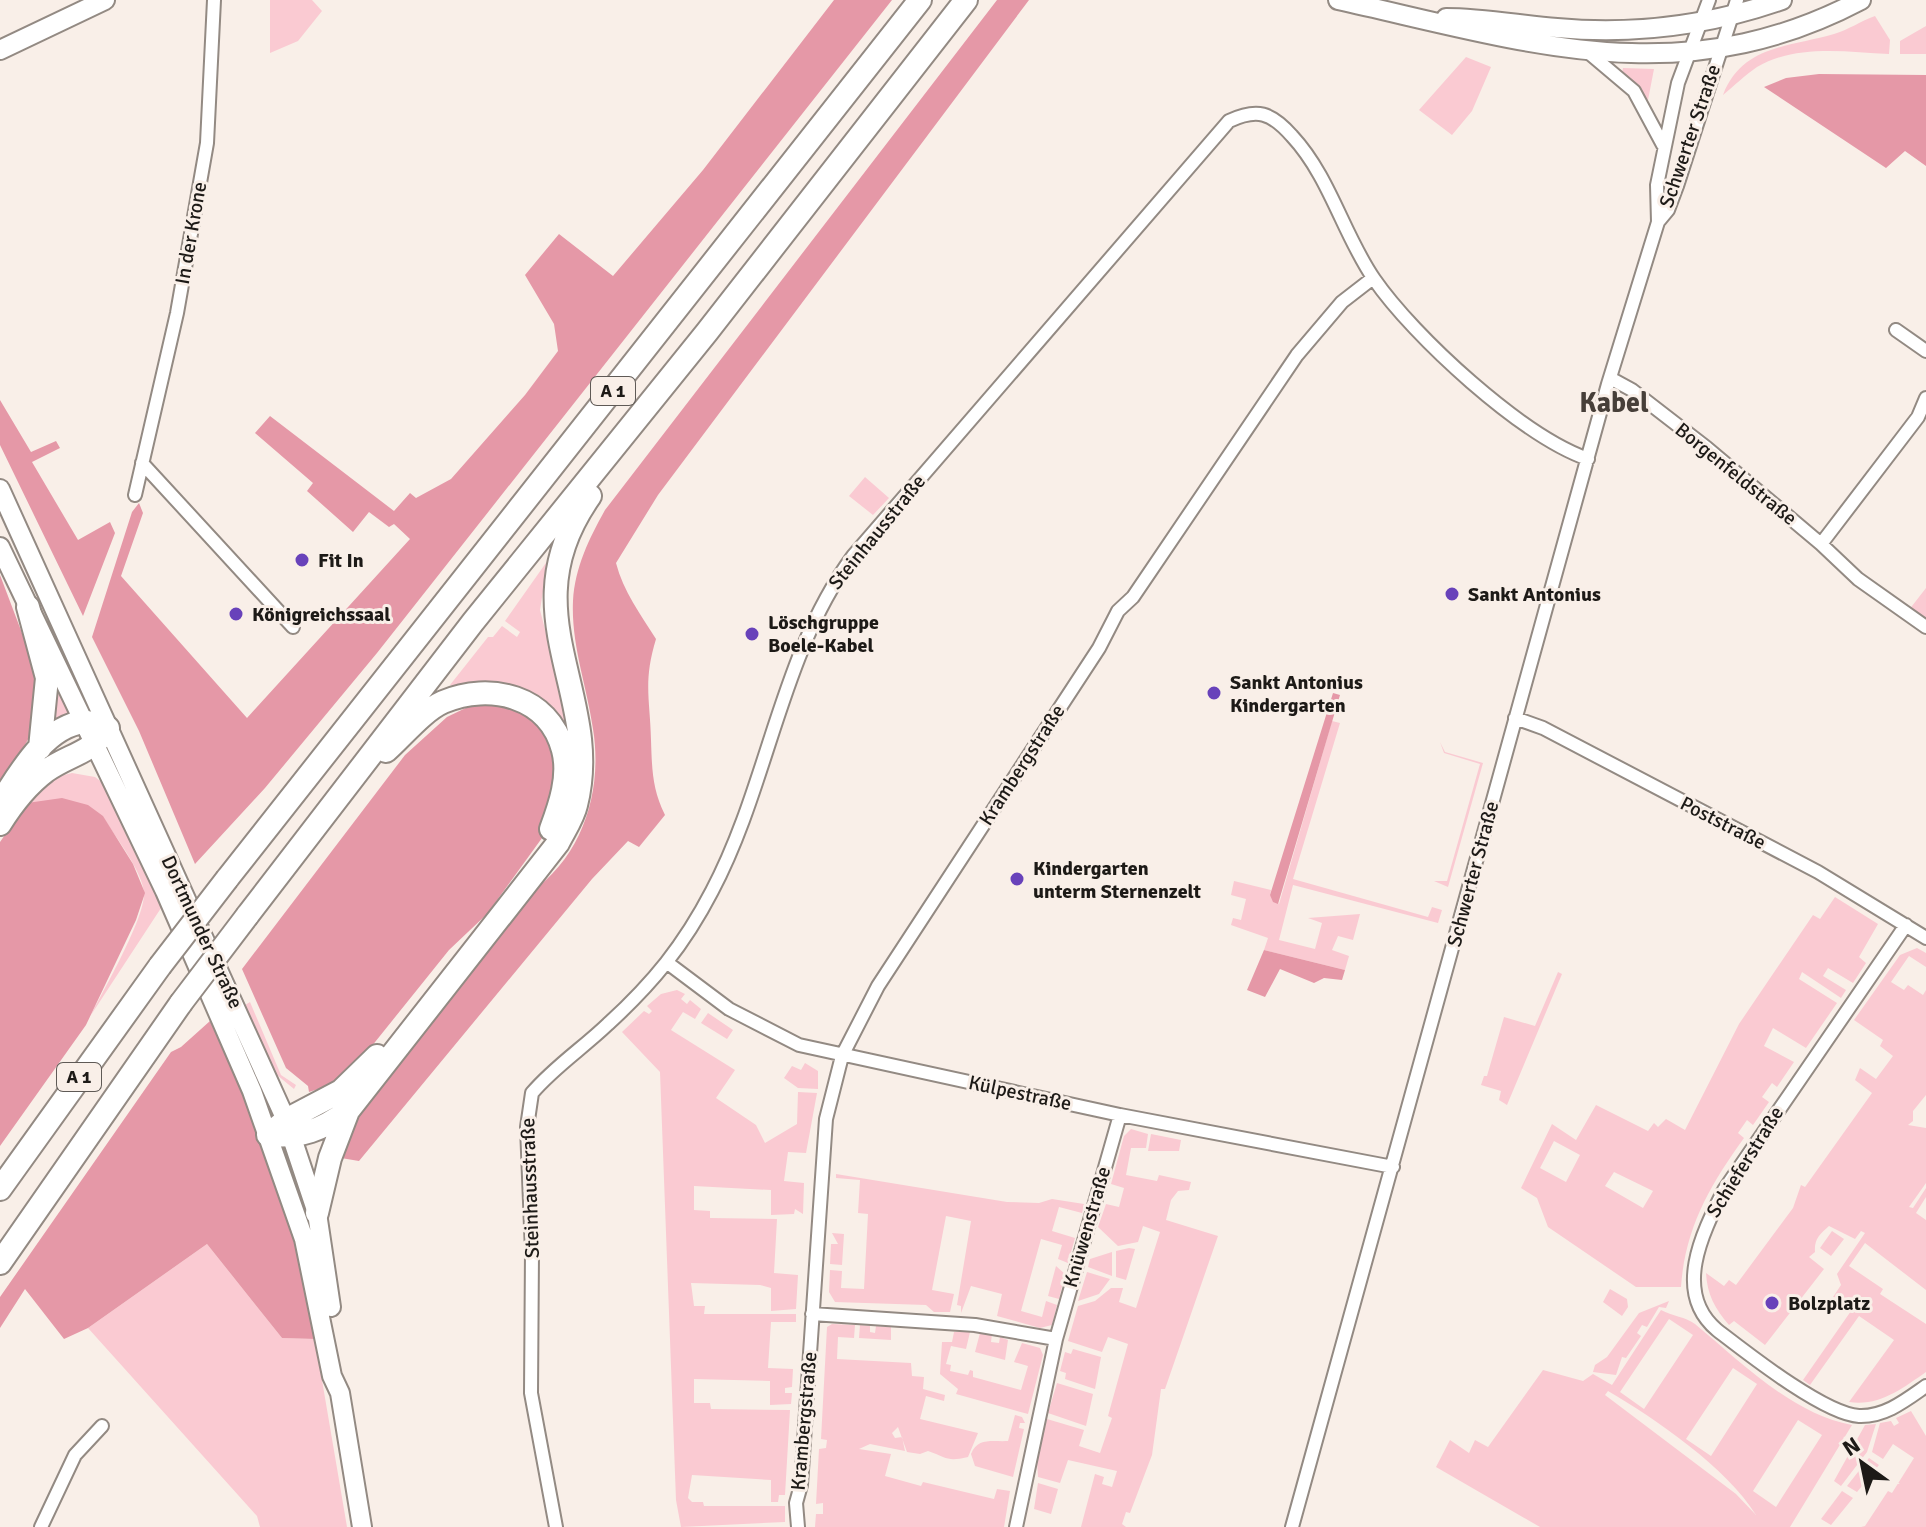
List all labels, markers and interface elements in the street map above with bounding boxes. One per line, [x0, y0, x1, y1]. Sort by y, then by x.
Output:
street label: Schwerter Straße [1654, 61, 1726, 211]
street label: In der Krone [170, 180, 212, 286]
road number: A 1 [591, 377, 635, 405]
district label: Kabel [1579, 386, 1649, 420]
street label: Borgenfeldstraße [1670, 417, 1802, 531]
street label: Steinhausstraße [823, 469, 931, 595]
place label: Fit In [318, 548, 364, 573]
marker: Fit In [293, 551, 311, 569]
place label: Sankt Antonius [1468, 582, 1601, 607]
marker: Sankt Antonius [1443, 585, 1461, 603]
place label: Königreichssaal [252, 602, 391, 627]
marker: Königreichssaal [227, 605, 245, 623]
place label: Löschgruppe Boele-Kabel [768, 610, 879, 658]
marker: Löschgruppe Boele-Kabel [743, 625, 761, 643]
place label: Sankt Antonius Kindergarten [1230, 670, 1363, 718]
marker: Sankt Antonius Kindergarten [1205, 684, 1223, 702]
street label: Krambergstraße [974, 700, 1070, 830]
street label: Poststraße [1676, 791, 1770, 855]
street label: Schwerter Straße [1442, 798, 1504, 950]
street label: Dortmunder Straße [156, 851, 248, 1013]
place label: Kindergarten unterm Sternenzelt [1033, 856, 1202, 904]
marker: Kindergarten unterm Sternenzelt [1008, 870, 1026, 888]
road number: A 1 [57, 1063, 101, 1091]
street label: Külpestraße [966, 1070, 1074, 1116]
street label: Schieferstraße [1701, 1102, 1789, 1222]
street label: Steinhausstraße [515, 1117, 545, 1259]
street label: Knüwenstraße [1058, 1164, 1116, 1290]
place label: Bolzplatz [1788, 1291, 1870, 1316]
marker: Bolzplatz [1763, 1294, 1781, 1312]
street label: Krambergstraße [785, 1351, 823, 1491]
north arrow [1822, 1423, 1902, 1503]
text: N [1838, 1431, 1865, 1462]

